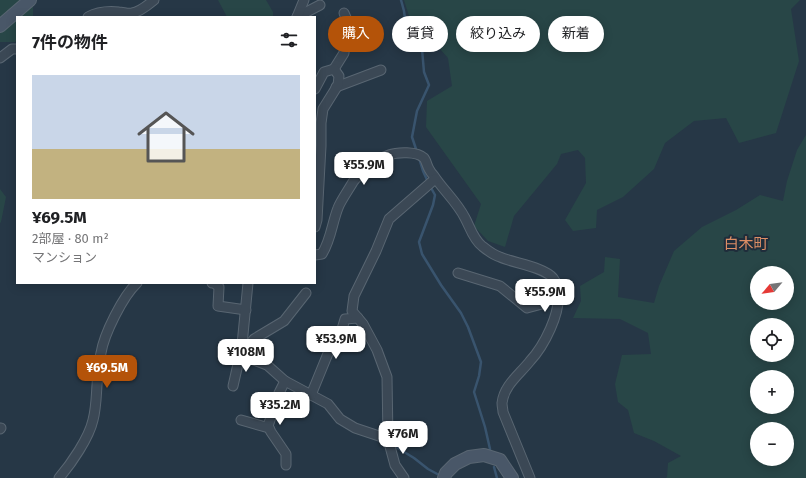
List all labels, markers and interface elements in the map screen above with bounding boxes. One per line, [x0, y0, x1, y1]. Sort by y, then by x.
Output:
chip: 購入 [328, 16, 384, 52]
chip: 賃貸 [392, 16, 448, 52]
chip: 絞り込み [456, 16, 540, 52]
chip: 新着 [548, 16, 604, 52]
icon: filters [278, 29, 300, 51]
text: 7件の物件 [32, 32, 108, 53]
icon: home [130, 101, 202, 173]
pin: ¥55.9M [331, 152, 397, 186]
text: ¥55.9M [343, 157, 385, 172]
text: ¥69.5M [32, 207, 87, 228]
text: 2部屋 · 80 m² [32, 231, 109, 246]
district label: 白木町 [723, 235, 769, 253]
text: マンション [32, 250, 97, 265]
north arrow [750, 266, 794, 310]
map controls [750, 266, 794, 466]
pin: ¥55.9M [512, 279, 578, 313]
text: ¥55.9M [524, 284, 566, 299]
button: locate [750, 318, 794, 362]
pin: ¥53.9M [303, 326, 369, 360]
text: ¥53.9M [315, 331, 357, 346]
pin: ¥108M [218, 339, 274, 373]
text: ¥108M [227, 344, 265, 359]
pin: ¥69.5M [74, 355, 140, 389]
text: ¥69.5M [86, 360, 128, 375]
button: + [750, 370, 794, 414]
pin: ¥35.2M [247, 392, 313, 426]
text: ¥35.2M [260, 397, 300, 412]
pin: ¥76M [379, 421, 427, 455]
button: − [750, 422, 794, 466]
text: ¥76M [388, 426, 418, 441]

